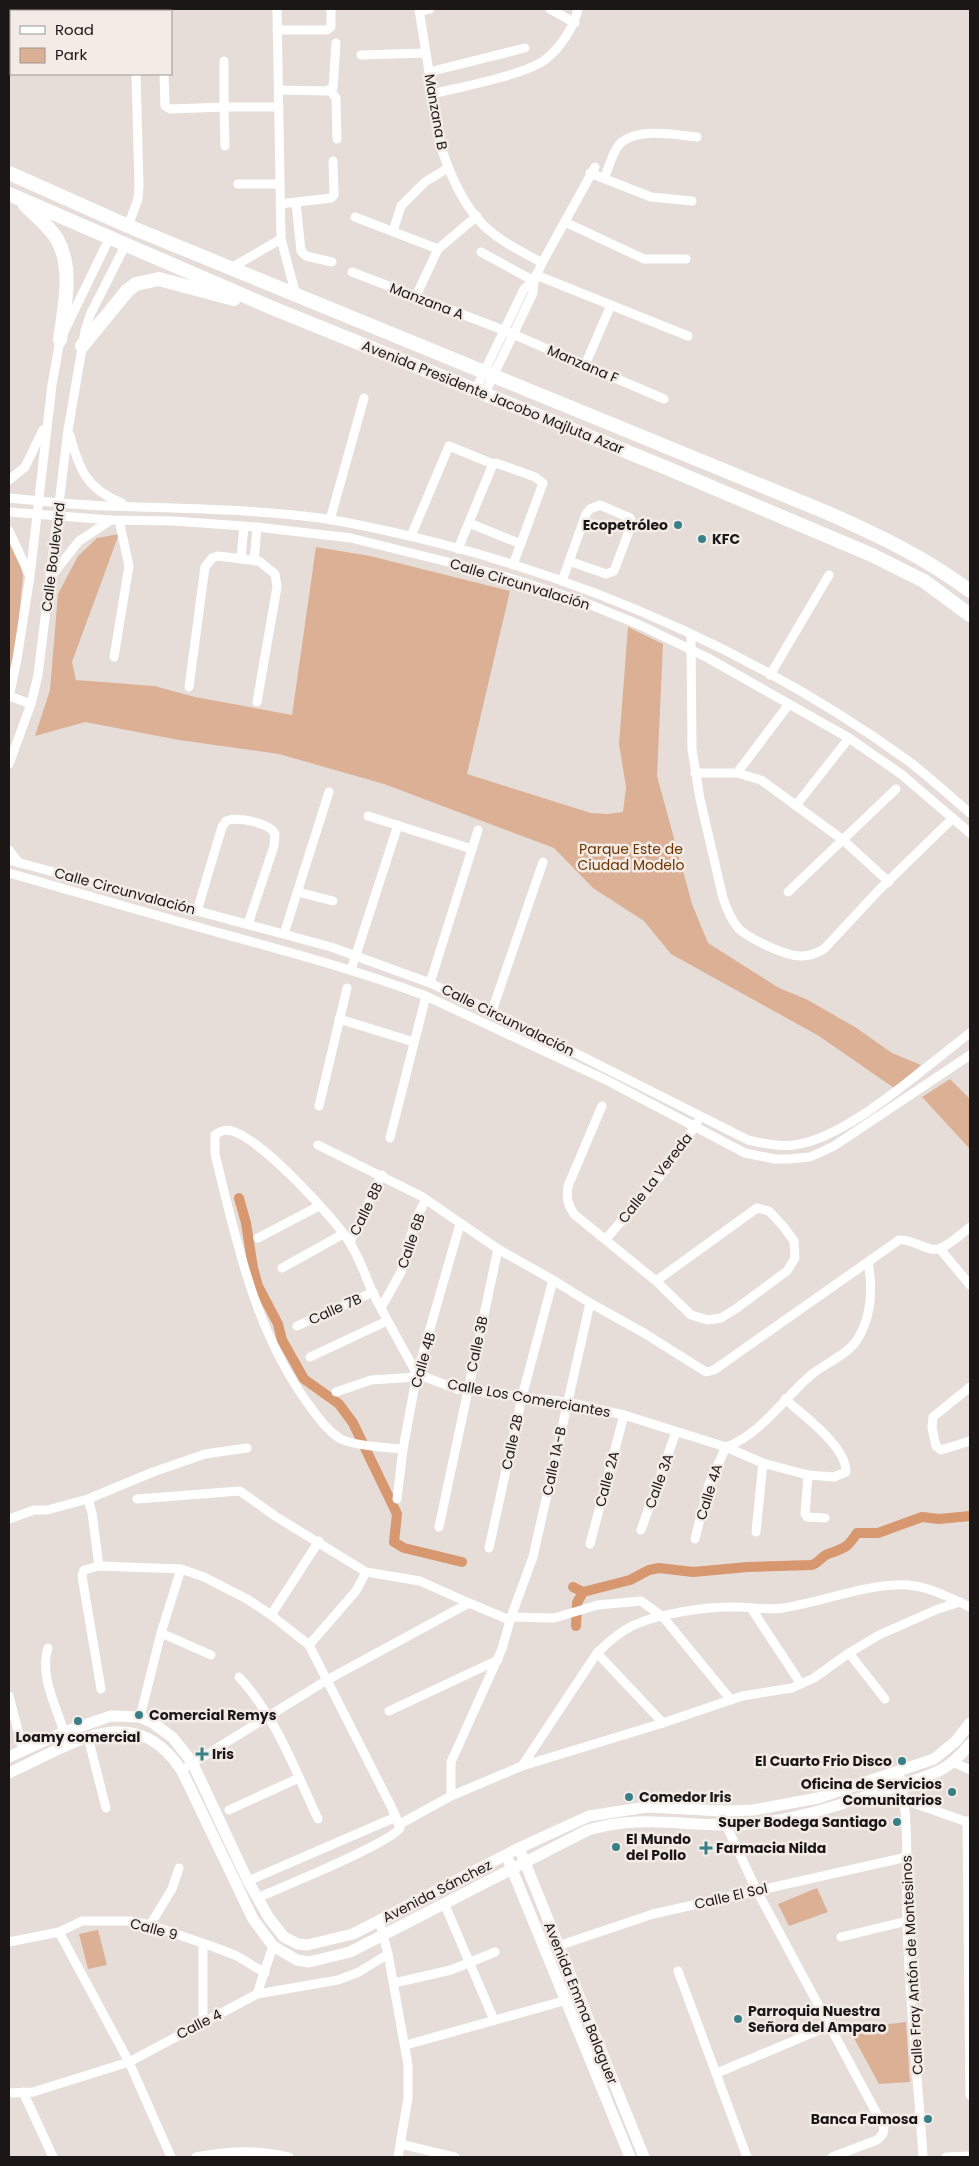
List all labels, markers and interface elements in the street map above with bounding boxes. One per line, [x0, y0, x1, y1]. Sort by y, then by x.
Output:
legend [10, 10, 172, 75]
text: Road [55, 19, 94, 40]
text: Park [55, 44, 87, 65]
street label: Manzana B [419, 72, 453, 152]
street label: Manzana A [387, 278, 467, 324]
street label: Avenida Presidente Jacobo Majluta Azar [359, 335, 627, 459]
street label: Manzana F [544, 340, 622, 388]
street label: Calle Boulevard [36, 501, 70, 613]
place label: Ecopetróleo [583, 515, 668, 535]
marker: Ecopetróleo [672, 519, 684, 531]
place label: KFC [712, 529, 740, 549]
marker: KFC [696, 533, 708, 545]
street label: Calle Circunvalación [447, 553, 593, 615]
park label: Parque Este de Ciudad Modelo [578, 839, 684, 875]
street label: Calle Circunvalación [52, 863, 198, 919]
street label: Calle Circunvalación [438, 979, 578, 1061]
street label: Calle La Vereda [613, 1129, 697, 1227]
street label: Calle 8B [345, 1179, 387, 1239]
street label: Calle 6B [392, 1211, 430, 1271]
street label: Calle 7B [305, 1289, 365, 1329]
street label: Calle 3B [461, 1314, 493, 1374]
street label: Calle 4B [406, 1330, 440, 1390]
street label: Calle Los Comerciantes [446, 1374, 612, 1422]
street label: Calle 2B [496, 1412, 528, 1472]
street label: Calle 1A-B [537, 1425, 571, 1497]
street label: Calle 2A [590, 1449, 624, 1509]
street label: Calle 3A [640, 1451, 678, 1511]
street label: Calle 4A [691, 1461, 727, 1523]
place label: Comercial Remys [149, 1705, 277, 1725]
marker: Comercial Remys [133, 1709, 145, 1721]
marker: Loamy comercial [72, 1715, 84, 1727]
place label: Loamy comercial [16, 1727, 140, 1747]
place label: Iris [212, 1744, 234, 1764]
marker: Iris [196, 1748, 208, 1760]
place label: El Cuarto Frio Disco [755, 1751, 892, 1771]
marker: El Cuarto Frio Disco [896, 1755, 908, 1767]
place label: Oficina de Servicios Comunitarios [801, 1774, 942, 1810]
marker: Oficina de Servicios Comunitarios [946, 1786, 958, 1798]
place label: Comedor Iris [639, 1787, 732, 1807]
marker: Comedor Iris [623, 1791, 635, 1803]
place label: Super Bodega Santiago [718, 1812, 887, 1832]
marker: Super Bodega Santiago [891, 1816, 903, 1828]
place label: El Mundo del Pollo [626, 1829, 691, 1865]
place label: Farmacia Nilda [716, 1838, 826, 1858]
marker: El Mundo del Pollo [610, 1841, 622, 1853]
marker: Farmacia Nilda [700, 1842, 712, 1854]
street label: Avenida Sánchez [379, 1855, 495, 1927]
street label: Calle Fray Antón de Montesinos [896, 1855, 928, 2075]
street label: Calle El Sol [692, 1878, 770, 1914]
street label: Calle 9 [128, 1913, 180, 1945]
street label: Avenida Emma Balaguer [539, 1919, 623, 2087]
place label: Parroquia Nuestra Señora del Amparo [748, 2001, 886, 2037]
street label: Calle 4 [173, 2004, 225, 2044]
marker: Parroquia Nuestra Señora del Amparo [732, 2013, 744, 2025]
place label: Banca Famosa [811, 2109, 918, 2129]
marker: Banca Famosa [922, 2113, 934, 2125]

